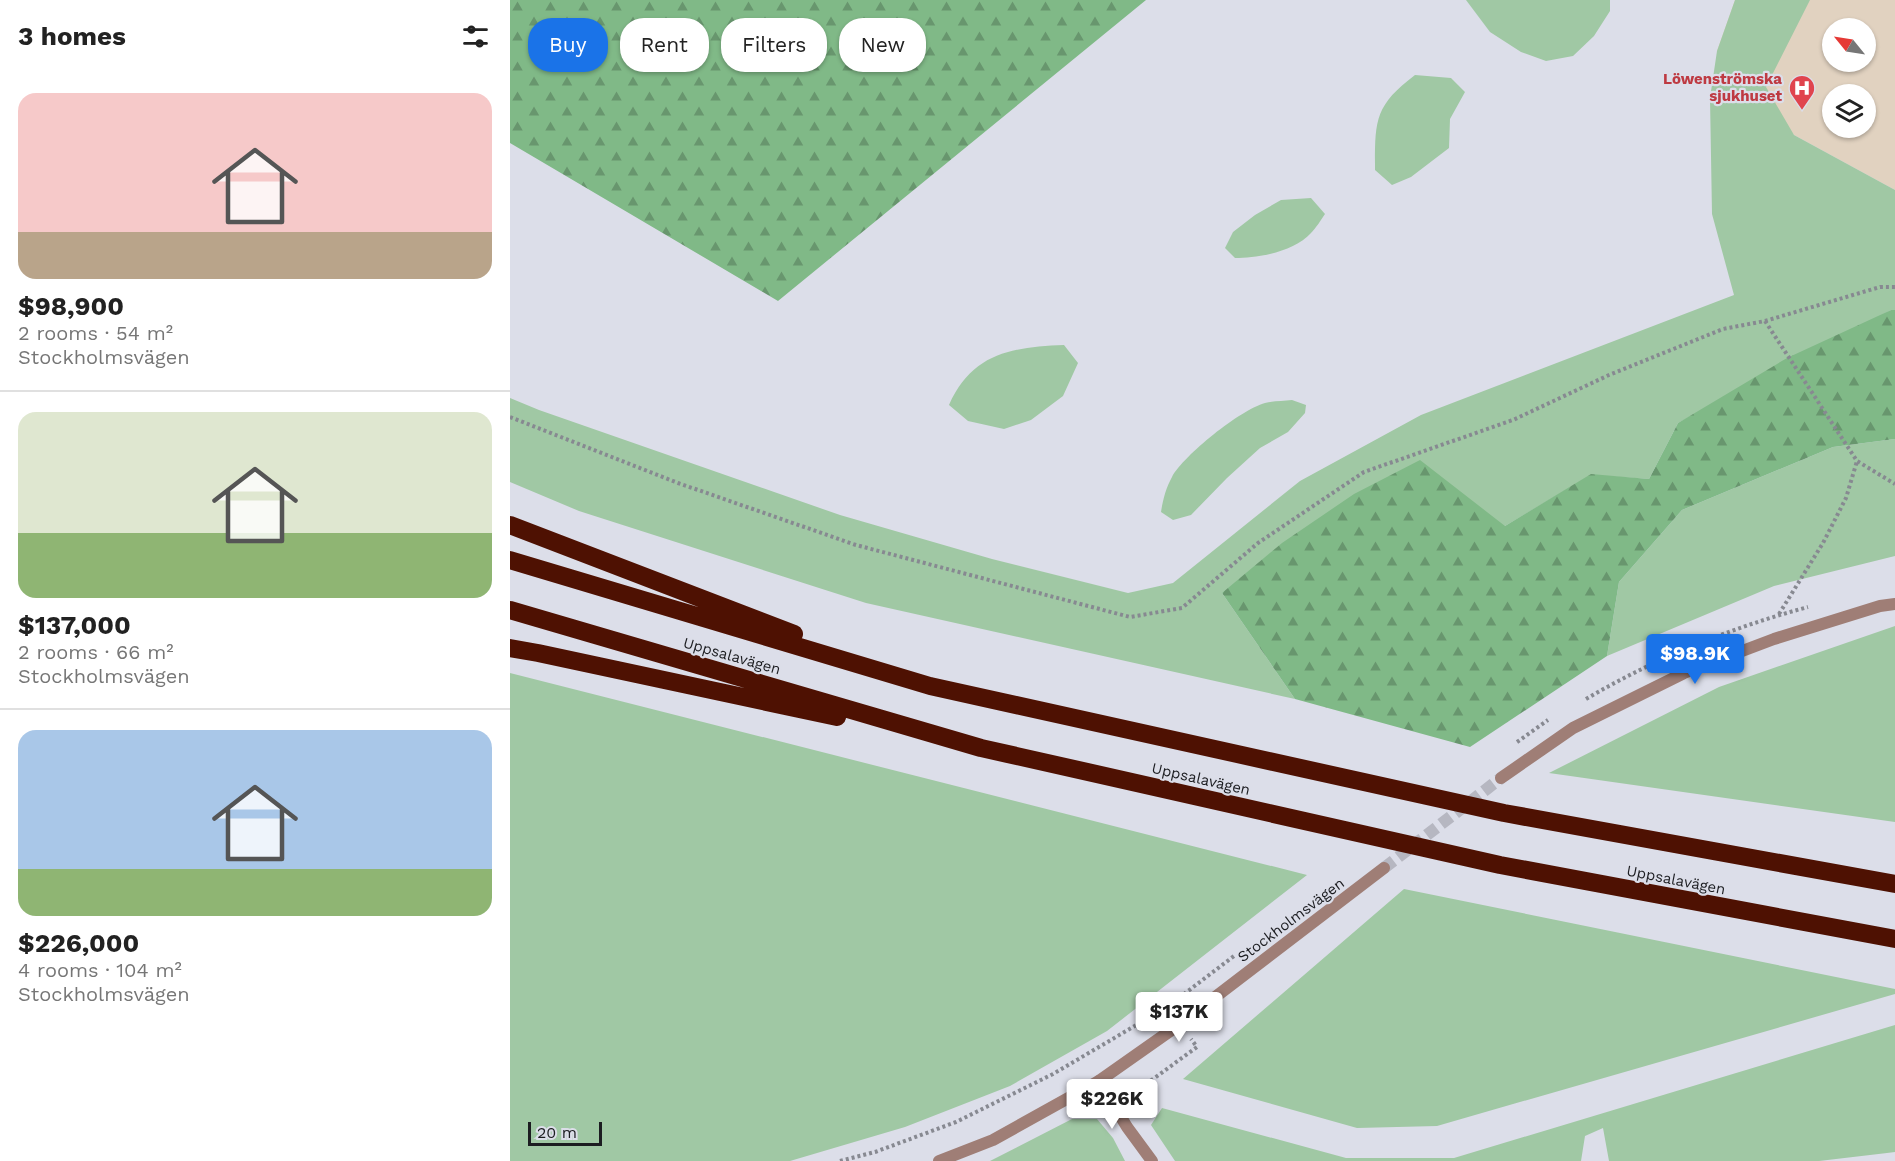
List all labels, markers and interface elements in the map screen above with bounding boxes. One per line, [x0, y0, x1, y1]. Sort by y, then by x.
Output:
chip: Buy [528, 18, 608, 72]
chip: Rent [620, 18, 709, 72]
chip: Filters [721, 18, 827, 72]
chip: New [839, 18, 926, 72]
north arrow [1822, 18, 1876, 72]
map controls [1822, 18, 1876, 138]
icon: filters [459, 20, 492, 53]
text: 3 homes [18, 21, 126, 51]
place label: Löwenströmska sjukhuset [1663, 70, 1782, 105]
hospital icon: Löwenströmska sjukhuset [1787, 73, 1817, 111]
button: layers [1822, 84, 1876, 138]
icon: home [201, 132, 309, 240]
text: $98,900 [18, 291, 124, 321]
text: 2 rooms · 54 m² [18, 321, 173, 345]
text: Stockholmsvägen [18, 345, 190, 369]
icon: home [201, 451, 309, 559]
text: $137,000 [18, 610, 131, 640]
street label: Uppsalavägen [681, 633, 783, 679]
pin: $98.9K [1646, 634, 1744, 685]
text: 2 rooms · 66 m² [18, 640, 174, 664]
text: $98.9K [1660, 641, 1730, 665]
text: Stockholmsvägen [18, 664, 190, 688]
street label: Uppsalavägen [1150, 759, 1252, 799]
icon: home [201, 769, 309, 877]
street label: Uppsalavägen [1625, 862, 1727, 898]
street label: Stockholmsvägen [1234, 874, 1348, 966]
text: $226,000 [18, 928, 139, 958]
text: 4 rooms · 104 m² [18, 958, 182, 982]
text: Stockholmsvägen [18, 982, 190, 1006]
pin: $137K [1137, 992, 1221, 1043]
text: $137K [1150, 999, 1208, 1023]
pin: $226K [1070, 1079, 1154, 1130]
text: $226K [1081, 1086, 1143, 1110]
scale bar [528, 1119, 602, 1146]
text: 20 m [537, 1123, 577, 1142]

